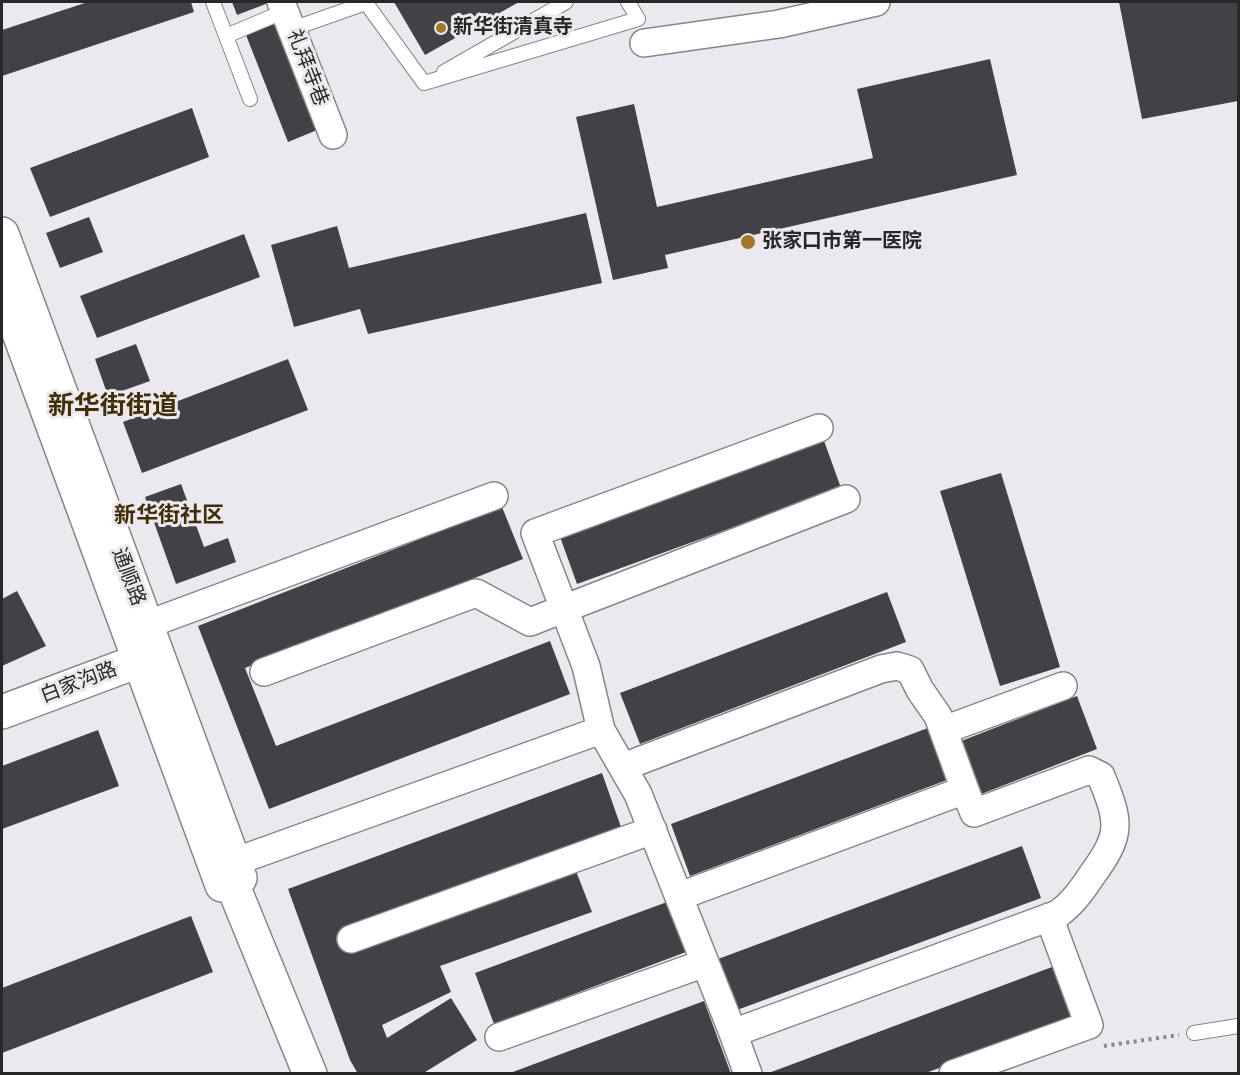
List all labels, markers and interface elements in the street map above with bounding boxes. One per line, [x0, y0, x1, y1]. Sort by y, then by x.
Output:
place label: 新华街清真寺 [453, 16, 573, 40]
marker: 新华街清真寺 [434, 21, 448, 35]
street label: 礼拜寺巷 [281, 26, 333, 110]
place label: 张家口市第一医院 [762, 230, 922, 254]
marker: 张家口市第一医院 [739, 233, 757, 251]
district label: 新华街街道 [48, 391, 178, 423]
district label: 新华街社区 [114, 503, 224, 529]
street label: 通顺路 [106, 545, 150, 609]
street label: 白家沟路 [37, 657, 121, 709]

